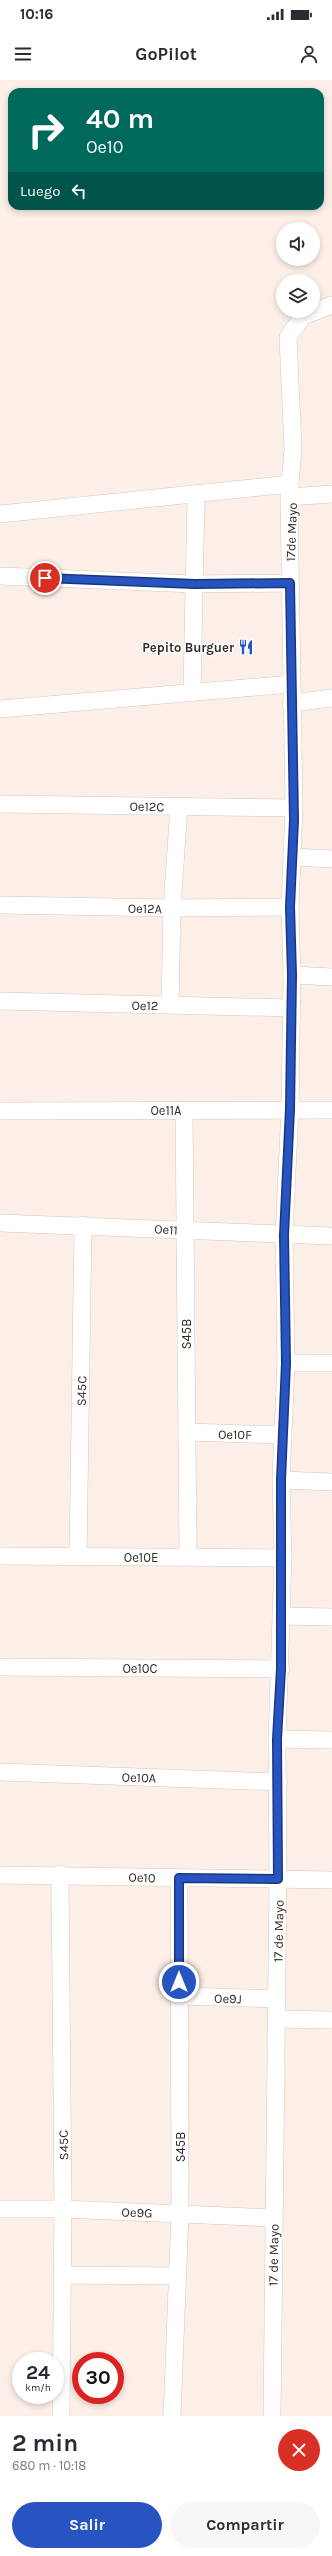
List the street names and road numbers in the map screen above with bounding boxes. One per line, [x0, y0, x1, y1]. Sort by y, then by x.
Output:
street label: 17de Mayo [283, 502, 300, 562]
street label: Oe12C [129, 799, 165, 814]
street label: Oe12A [128, 901, 163, 916]
street label: Oe12 [131, 998, 159, 1013]
street label: Oe11A [150, 1103, 182, 1118]
street label: Oe11 [154, 1221, 178, 1238]
street label: S45B [179, 1319, 194, 1349]
street label: S45C [74, 1376, 89, 1406]
street label: Oe10F [218, 1427, 252, 1442]
street label: Oe10E [124, 1550, 158, 1565]
street label: Oe10C [122, 1661, 158, 1676]
street label: Oe10A [121, 1769, 157, 1786]
street label: Oe10 [128, 1870, 156, 1885]
street label: 17 de Mayo [270, 1900, 287, 1962]
street label: Oe9J [214, 1991, 242, 2006]
street label: S45C [56, 2130, 71, 2160]
street label: S45B [173, 2132, 188, 2162]
street label: Oe9G [121, 2204, 153, 2221]
street label: 17 de Mayo [265, 2224, 282, 2286]

